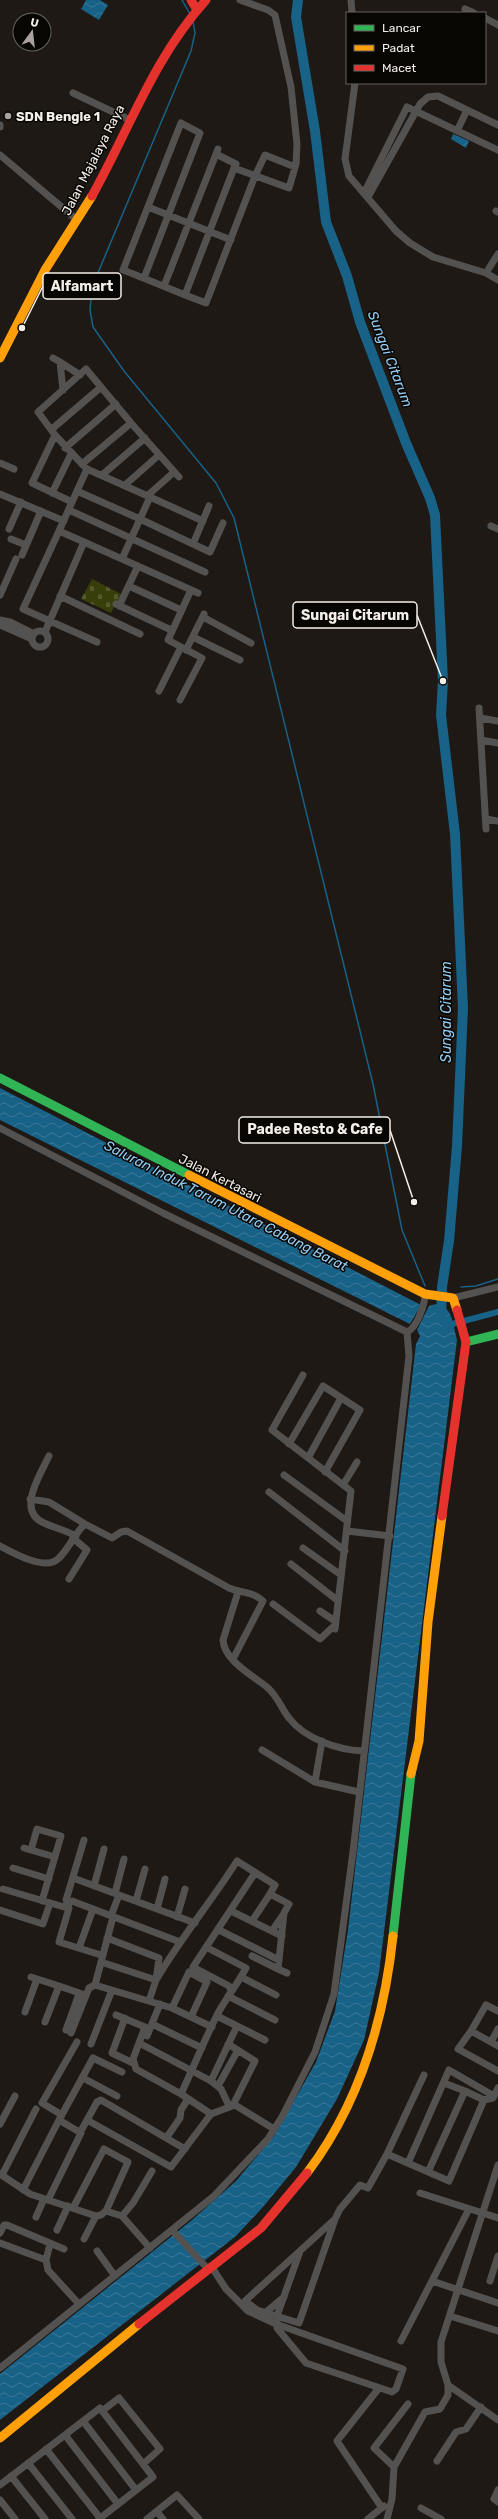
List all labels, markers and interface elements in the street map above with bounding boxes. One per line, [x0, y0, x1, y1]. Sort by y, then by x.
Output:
north arrow [12, 12, 52, 52]
legend [346, 12, 486, 84]
text: U [29, 16, 40, 30]
text: Lancar [382, 21, 421, 35]
text: Padat [382, 41, 415, 55]
text: Macet [382, 61, 416, 75]
street label: Jalan Majalaya Raya [59, 102, 127, 218]
place label: SDN Bengle 1 [16, 109, 100, 124]
marker: SDN Bengle 1 [3, 111, 13, 121]
callout: Alfamart [43, 273, 121, 299]
text: Alfamart [51, 278, 114, 295]
water label: Sungai Citarum [364, 309, 416, 409]
callout: Sungai Citarum [293, 602, 417, 628]
text: Sungai Citarum [301, 607, 409, 624]
water label: Sungai Citarum [438, 961, 455, 1063]
callout: Padee Resto & Cafe [239, 1117, 390, 1143]
text: Padee Resto & Cafe [247, 1121, 383, 1138]
water label: Saluran Induk Tarum Utara Cabang Barat [101, 1137, 351, 1275]
street label: Jalan Kertasari [176, 1151, 264, 1205]

